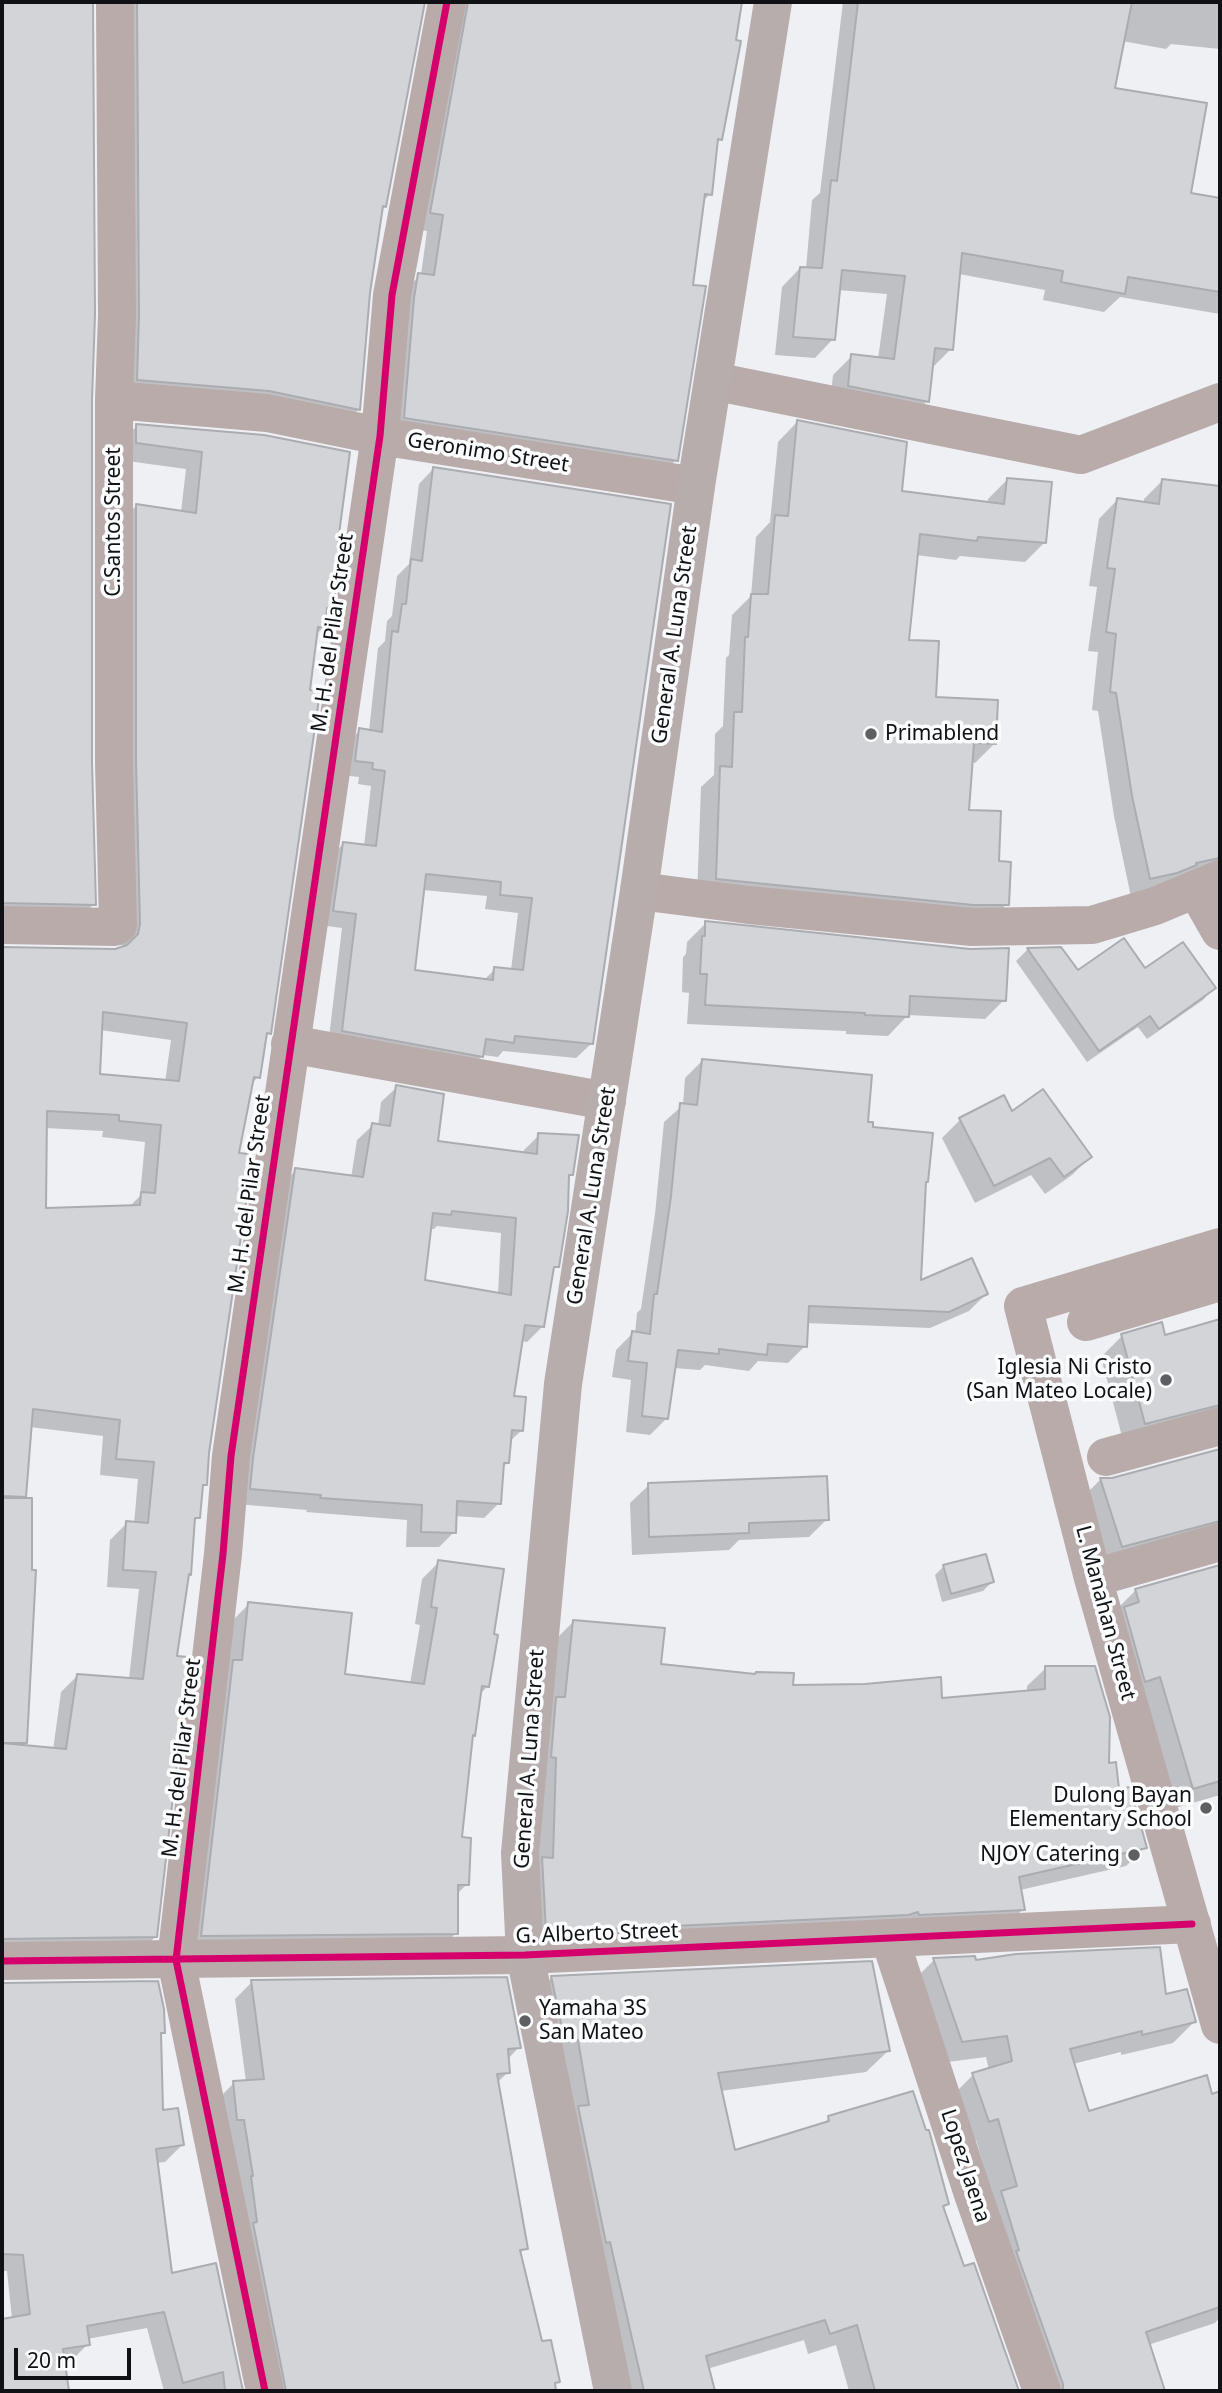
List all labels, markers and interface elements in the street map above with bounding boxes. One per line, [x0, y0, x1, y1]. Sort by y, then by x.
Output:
street label: Geronimo Street [406, 428, 570, 478]
street label: C.Santos Street [101, 447, 127, 597]
street label: General A. Luna Street [647, 524, 703, 746]
street label: M. H. del Pilar Street [307, 532, 359, 734]
place label: Primablend [885, 721, 999, 747]
marker: Primablend [863, 726, 879, 742]
street label: General A. Luna Street [562, 1085, 622, 1307]
street label: M. H. del Pilar Street [224, 1093, 276, 1295]
place label: Iglesia Ni Cristo (San Mateo Locale) [966, 1355, 1152, 1405]
marker: Iglesia Ni Cristo (San Mateo Locale) [1158, 1372, 1174, 1388]
street label: L. Manahan Street [1070, 1523, 1140, 1703]
street label: General A. Luna Street [510, 1648, 550, 1870]
street label: M. H. del Pilar Street [157, 1657, 207, 1859]
place label: Dulong Bayan Elementary School [1009, 1783, 1192, 1833]
marker: Dulong Bayan Elementary School [1198, 1800, 1214, 1816]
place label: NJOY Catering [980, 1842, 1120, 1868]
marker: NJOY Catering [1126, 1847, 1142, 1863]
street label: G. Alberto Street [515, 1919, 679, 1949]
place label: Yamaha 3S San Mateo [539, 1996, 647, 2046]
marker: Yamaha 3S San Mateo [517, 2013, 533, 2029]
street label: Lopez Jaena [935, 2106, 995, 2226]
scale bar [18, 2334, 135, 2378]
text: 20 m [27, 2346, 76, 2374]

